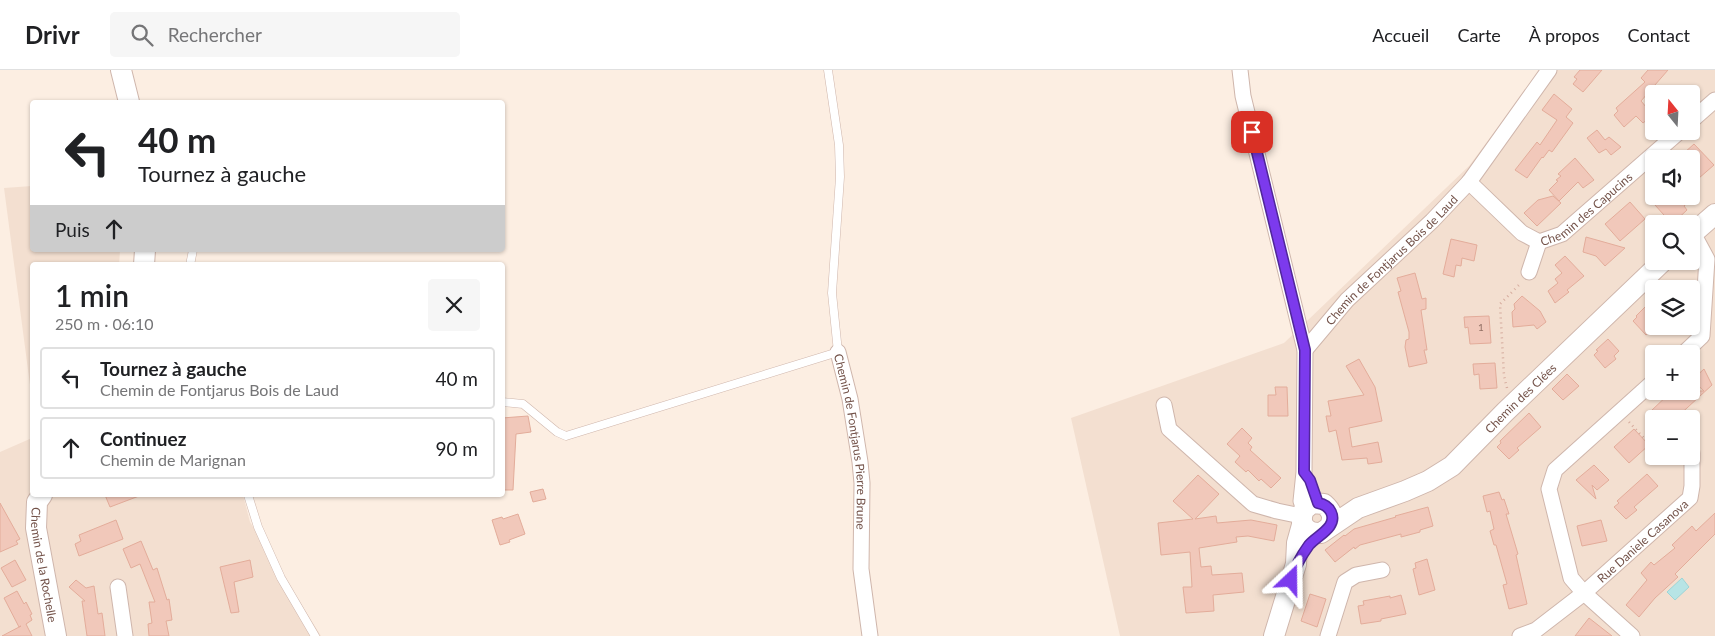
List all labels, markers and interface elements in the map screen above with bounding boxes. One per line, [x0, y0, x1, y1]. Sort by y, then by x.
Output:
search box [110, 12, 460, 57]
text: Drivr [25, 20, 80, 49]
icon: search [128, 21, 156, 49]
text: Rechercher [168, 23, 262, 46]
text: Accueil [1372, 24, 1429, 46]
text: Carte [1457, 24, 1501, 46]
text: À propos [1529, 24, 1600, 46]
text: Contact [1628, 24, 1690, 46]
north arrow [1645, 85, 1700, 140]
map controls [1645, 85, 1700, 465]
pin [1231, 111, 1273, 153]
text: 40 m [138, 118, 216, 160]
icon: arrive [1238, 118, 1266, 146]
icon: left [55, 120, 120, 185]
button: sound [1645, 150, 1700, 205]
text: Tournez à gauche [138, 160, 306, 187]
street label: Chemin des Capucins [1538, 169, 1635, 249]
street label: Chemin de Fontjarus Bois de Laud [1322, 192, 1460, 328]
icon: ahead [100, 215, 128, 243]
button: search [1645, 215, 1700, 270]
text: Puis [55, 218, 90, 241]
text: 1 min [55, 277, 129, 313]
button: close [428, 279, 480, 331]
button: layers [1645, 280, 1700, 335]
text: 250 m · 06:10 [55, 314, 154, 333]
house number: 1 [1478, 321, 1484, 333]
button: + [1645, 345, 1700, 400]
street label: Chemin de Fontjarus Pierre Brune [831, 352, 870, 530]
text: Tournez à gauche [100, 357, 247, 380]
street label: Chemin des Clées [1481, 360, 1559, 436]
icon: left [57, 364, 85, 392]
text: 40 m [435, 367, 478, 390]
text: Chemin de Fontjarus Bois de Laud [100, 380, 339, 399]
button: − [1645, 410, 1700, 465]
text: Continuez [100, 427, 186, 450]
icon: ahead [57, 434, 85, 462]
text: 90 m [435, 437, 478, 460]
text: Chemin de Marignan [100, 450, 246, 469]
street label: Rue Daniele Casanova [1594, 496, 1691, 585]
street label: Chemin de la Rochelle [28, 507, 61, 623]
position arrow [1264, 553, 1316, 605]

